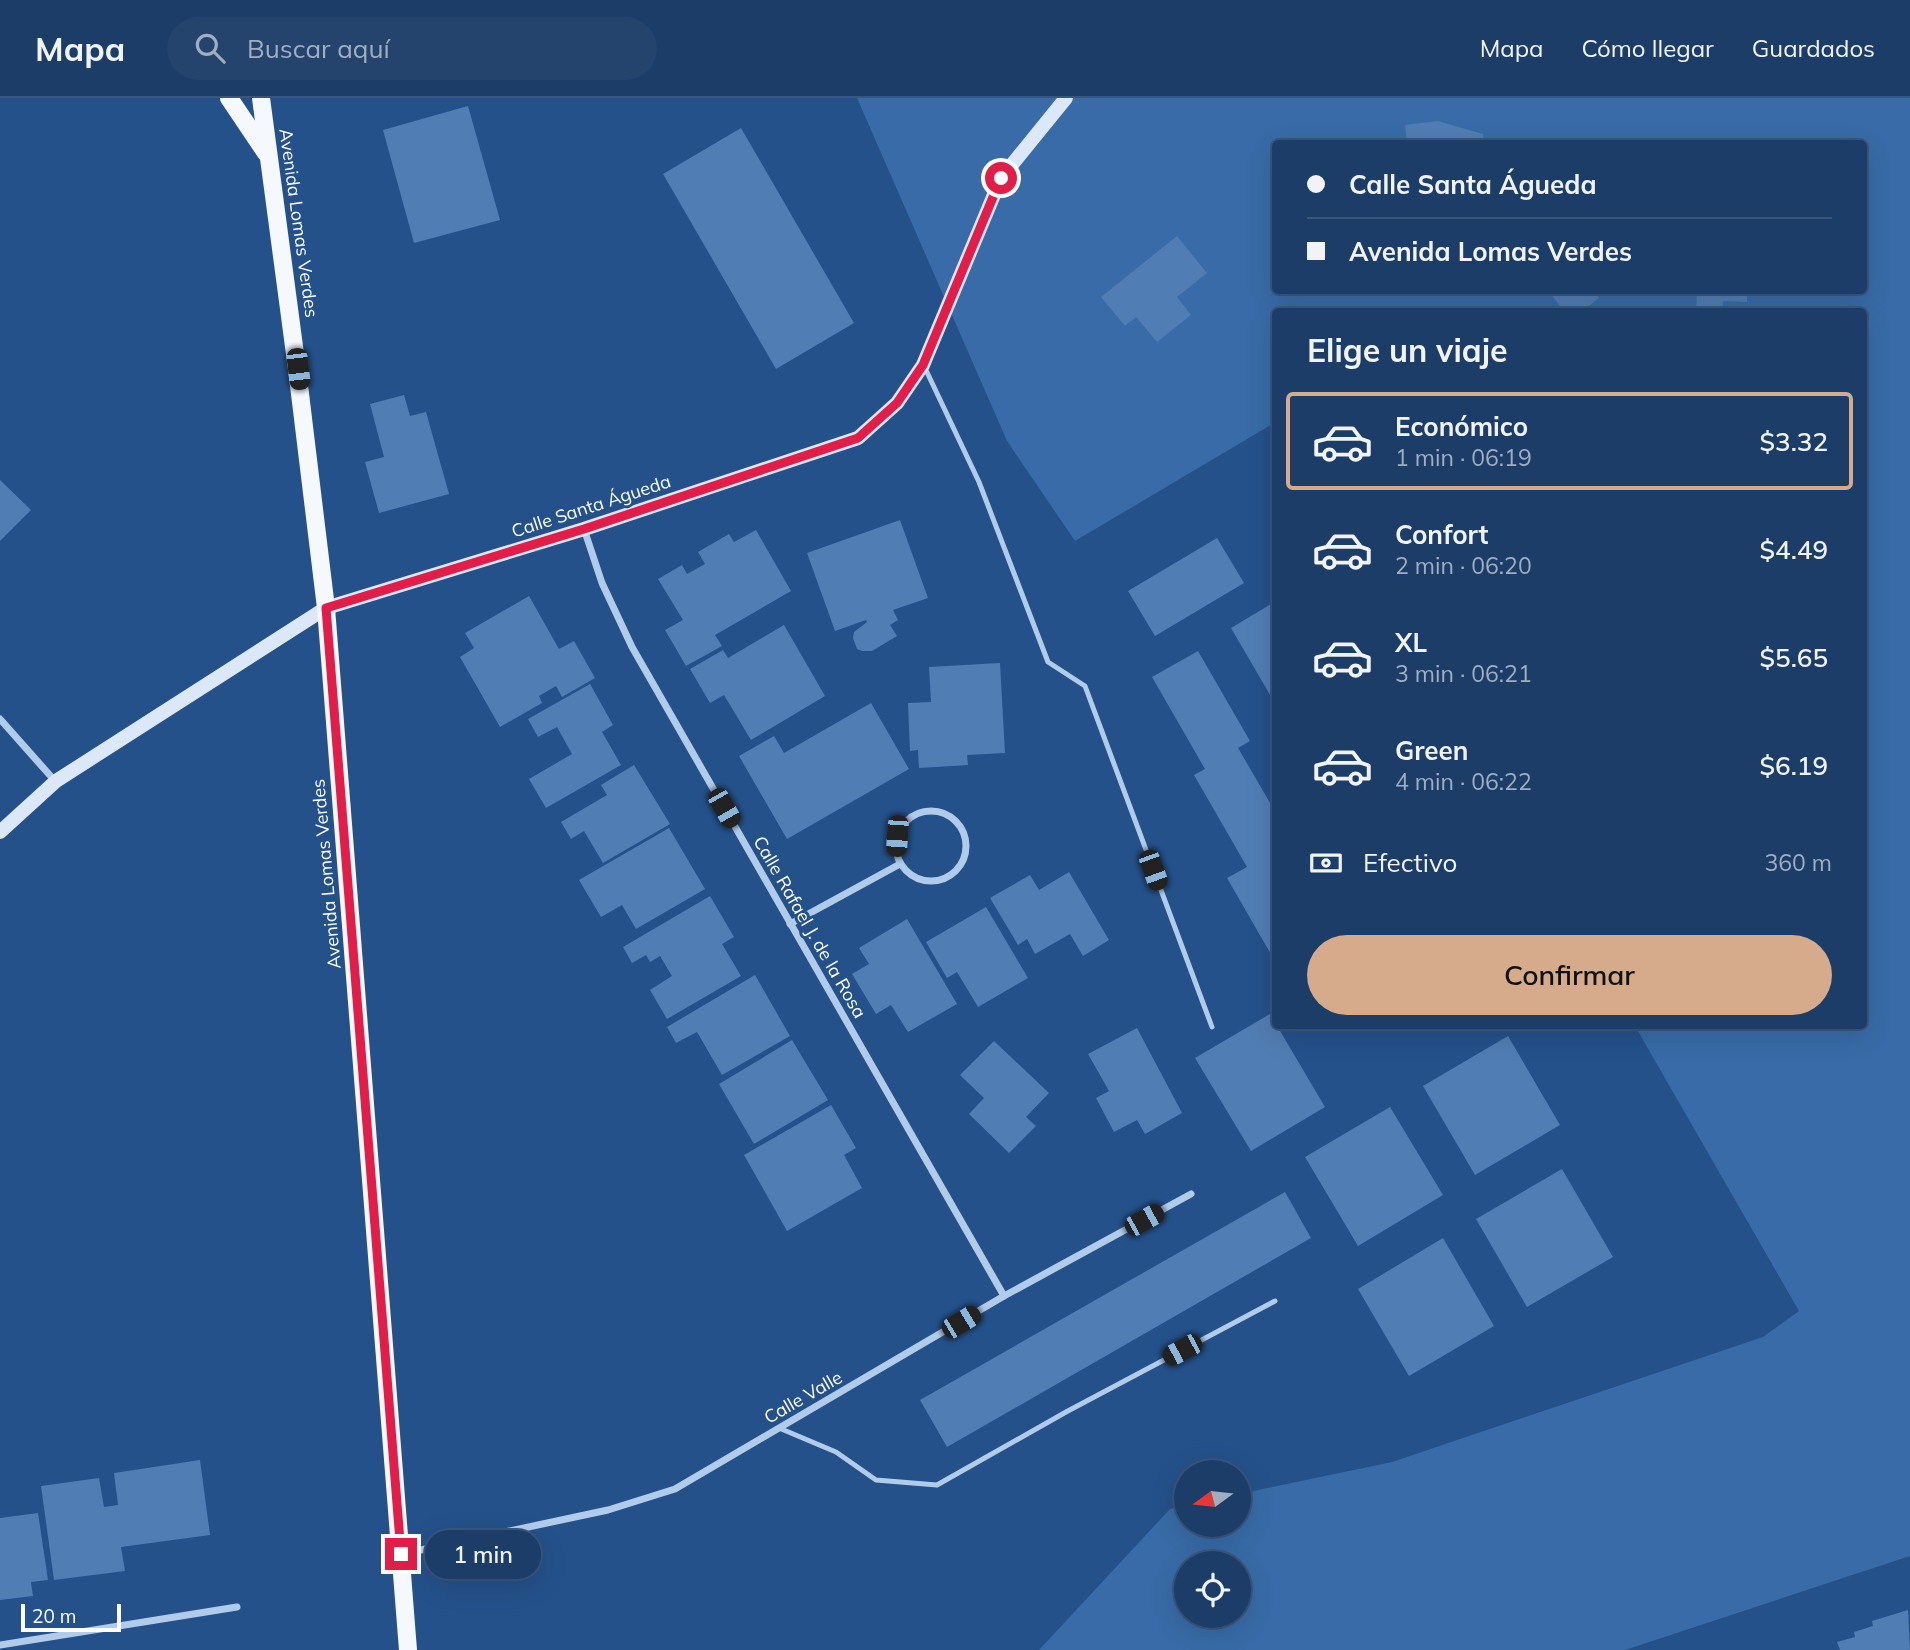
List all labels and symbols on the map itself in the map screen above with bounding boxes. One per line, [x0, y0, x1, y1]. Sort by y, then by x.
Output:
street label: Avenida Lomas Verdes [274, 127, 324, 319]
route start [985, 162, 1017, 194]
car [286, 347, 311, 391]
street label: Calle Santa Águeda [509, 469, 673, 543]
street label: Avenida Lomas Verdes [306, 778, 346, 970]
car [705, 785, 744, 831]
car [886, 814, 909, 858]
street label: Calle Rafael J. de la Rosa [748, 832, 872, 1022]
car [1136, 847, 1171, 893]
car [1121, 1201, 1168, 1239]
car [938, 1302, 985, 1342]
car [1159, 1331, 1206, 1369]
street label: Calle Valle [760, 1365, 846, 1429]
north arrow [1174, 1460, 1251, 1536]
callout: 1 min [426, 1530, 541, 1578]
route end [385, 1538, 417, 1570]
scale bar [21, 1601, 121, 1633]

